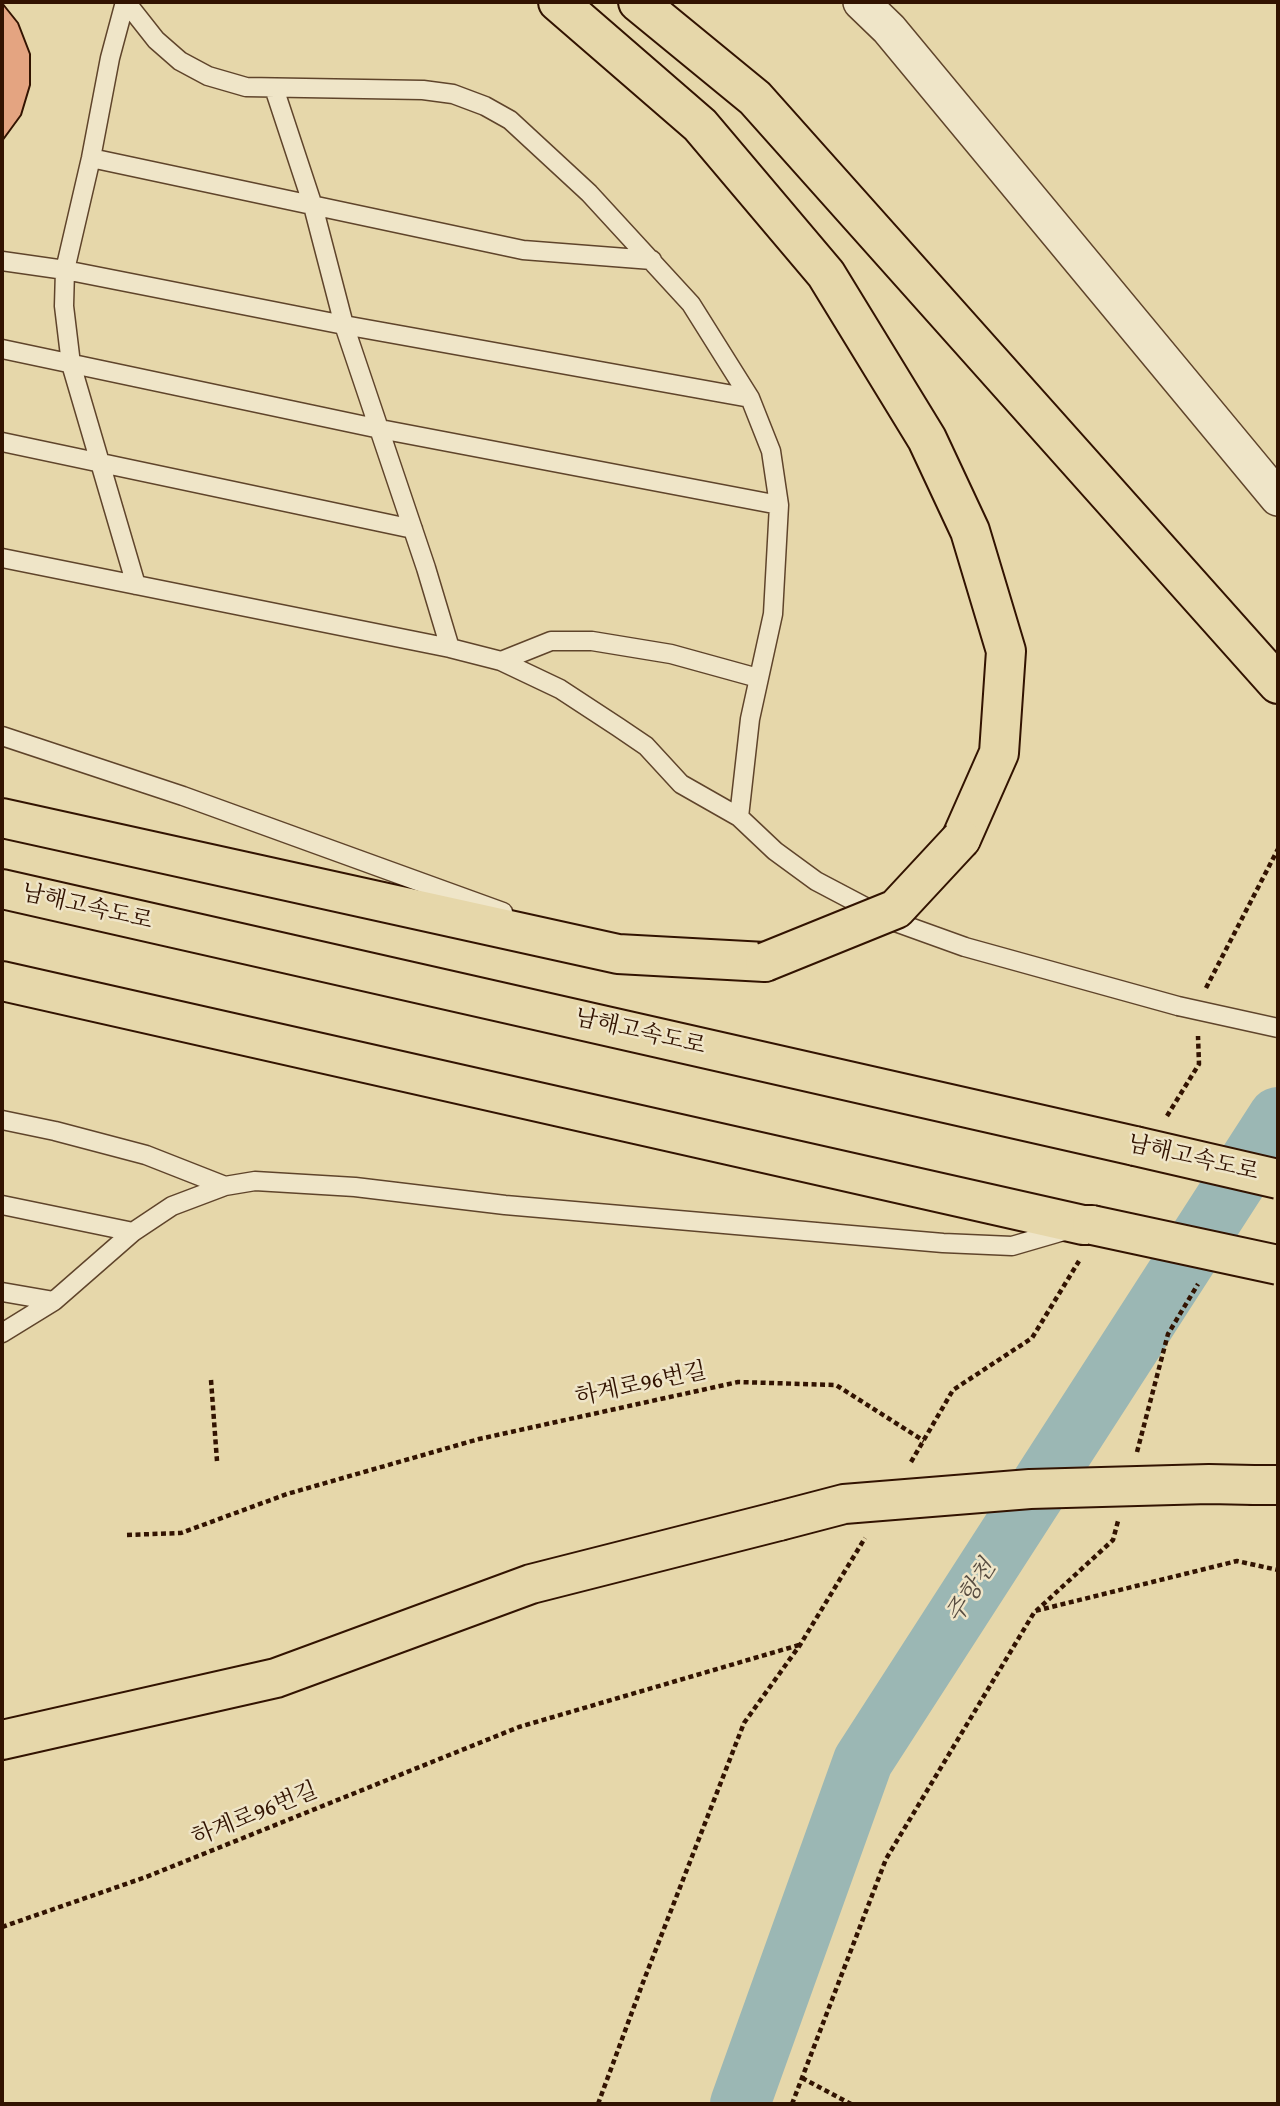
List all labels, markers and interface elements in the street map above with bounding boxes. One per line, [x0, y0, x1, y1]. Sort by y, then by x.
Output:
street label: 남해고속도로 [19, 880, 155, 936]
street label: 남해고속도로 [572, 1005, 708, 1061]
street label: 남해고속도로 [1125, 1131, 1261, 1187]
street label: 하계로96번길 [573, 1358, 709, 1412]
water label: 주항천 [941, 1555, 1003, 1629]
street label: 하계로96번길 [188, 1777, 322, 1853]

